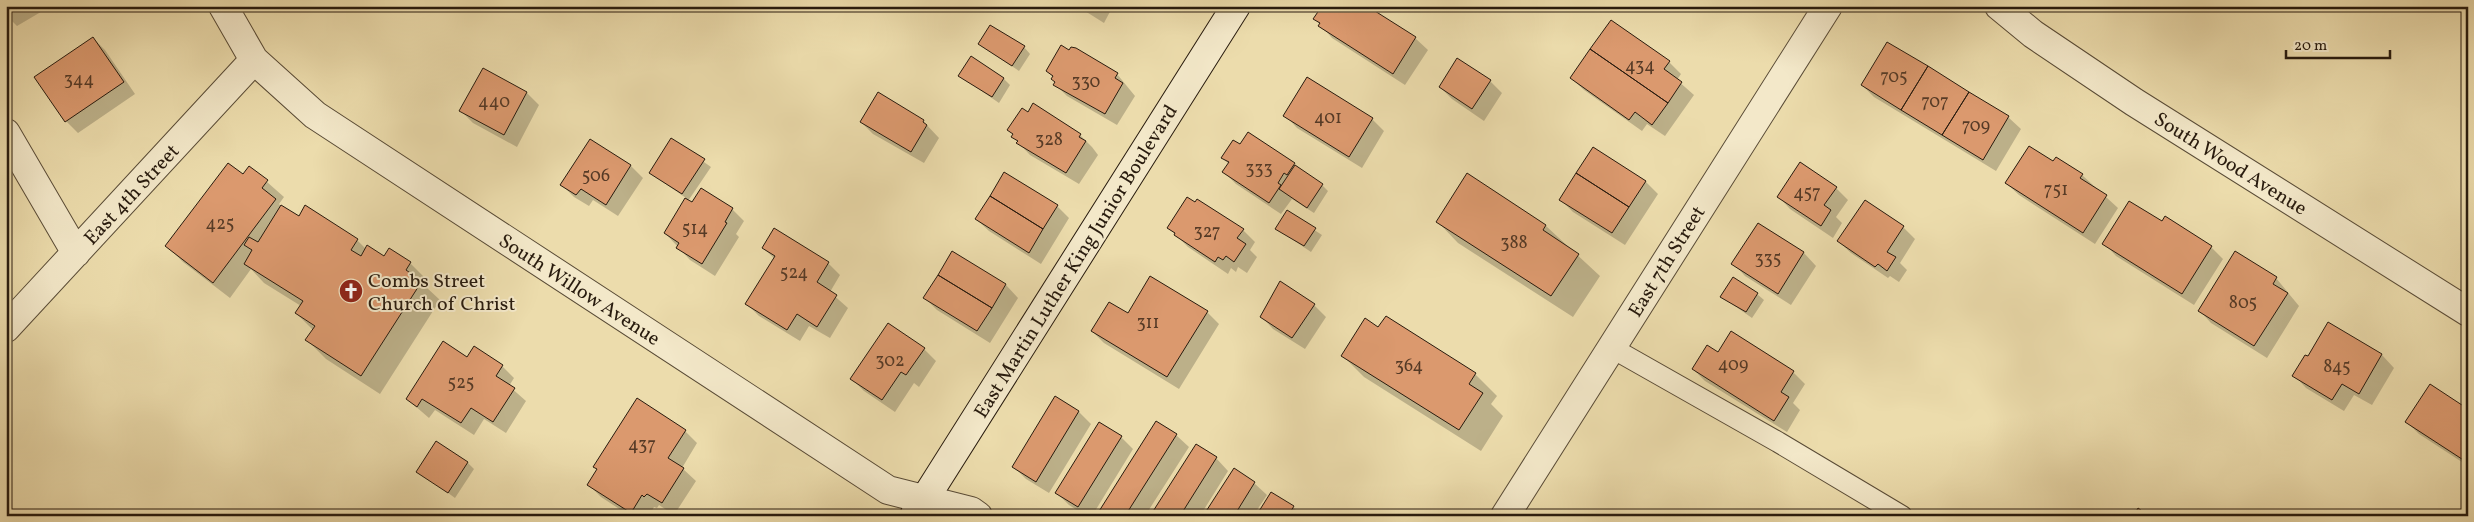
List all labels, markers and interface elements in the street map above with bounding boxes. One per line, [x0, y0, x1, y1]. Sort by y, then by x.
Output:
scale bar [2286, 28, 2390, 60]
text: 20 m [2294, 36, 2327, 57]
house number: 434 [1625, 54, 1655, 79]
house number: 705 [1880, 65, 1908, 90]
house number: 344 [64, 68, 94, 93]
house number: 330 [1072, 70, 1101, 95]
house number: 440 [478, 90, 510, 115]
house number: 707 [1921, 90, 1949, 115]
street label: East Martin Luther King Junior Boulevard [968, 100, 1185, 424]
house number: 401 [1314, 106, 1342, 131]
street label: South Wood Avenue [2148, 106, 2312, 223]
house number: 709 [1962, 114, 1990, 139]
house number: 328 [1035, 128, 1063, 153]
street label: East 4th Street [78, 139, 187, 252]
house number: 333 [1245, 157, 1273, 182]
house number: 506 [582, 164, 610, 189]
house number: 751 [2044, 178, 2068, 203]
house number: 457 [1793, 181, 1821, 206]
street label: East 7th Street [1622, 201, 1713, 323]
house number: 425 [205, 212, 235, 237]
house number: 514 [682, 217, 708, 242]
house number: 327 [1193, 220, 1221, 245]
street label: South Willow Avenue [493, 228, 665, 353]
house number: 388 [1500, 231, 1528, 256]
house number: 335 [1755, 247, 1782, 272]
house number: 524 [780, 261, 808, 286]
place label: Combs Street Church of Christ [368, 268, 515, 319]
church icon: Combs Street Church of Christ [338, 278, 364, 304]
house number: 805 [2229, 291, 2257, 316]
house number: 311 [1136, 311, 1160, 336]
house number: 302 [875, 349, 905, 374]
house number: 409 [1718, 353, 1748, 378]
house number: 364 [1395, 354, 1423, 379]
house number: 845 [2323, 355, 2351, 380]
house number: 525 [448, 371, 474, 396]
house number: 437 [628, 433, 656, 458]

